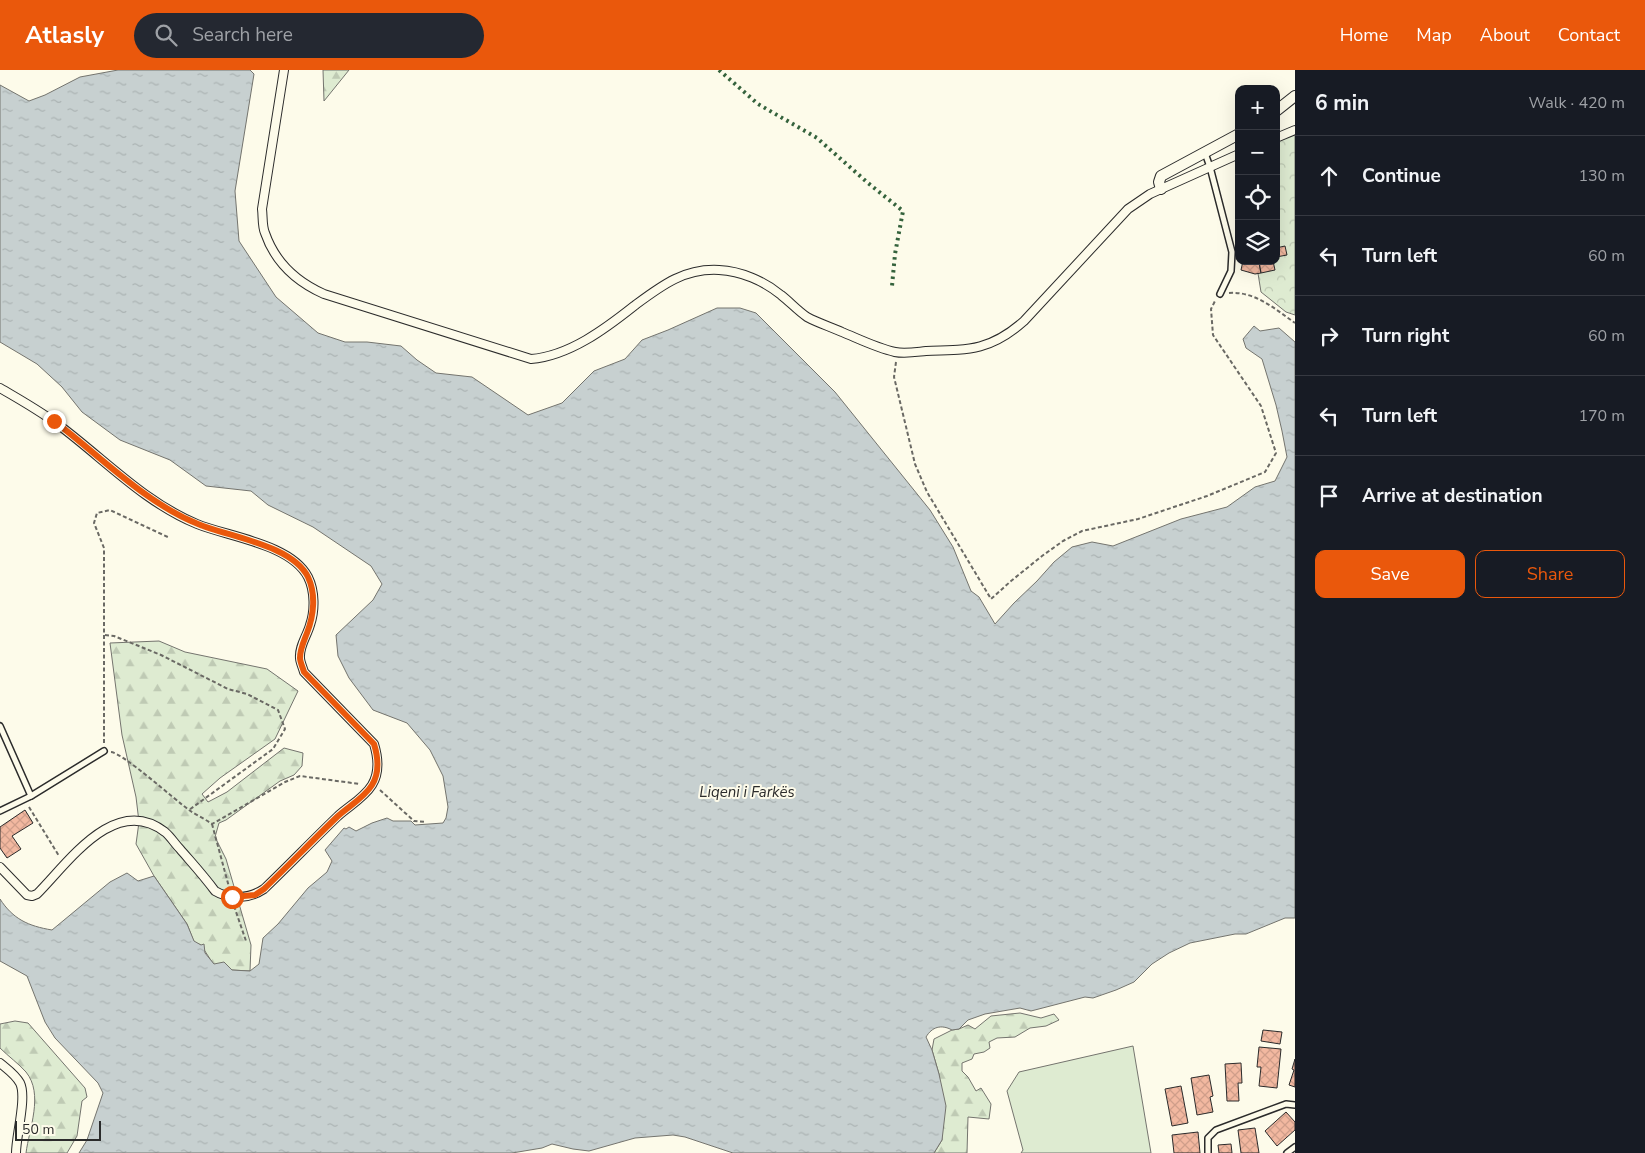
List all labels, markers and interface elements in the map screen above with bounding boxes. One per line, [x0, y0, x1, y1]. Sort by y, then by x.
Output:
search box [134, 13, 484, 58]
text: Atlasly [25, 19, 104, 51]
icon: search [152, 21, 180, 49]
text: Search here [192, 22, 293, 48]
text: Home [1340, 23, 1388, 47]
text: Map [1416, 23, 1452, 47]
text: About [1480, 23, 1530, 47]
text: Contact [1558, 23, 1620, 47]
map controls [1235, 85, 1280, 265]
button: + [1235, 85, 1280, 130]
text: 6 min [1315, 89, 1369, 117]
text: Walk · 420 m [1529, 92, 1625, 114]
button: − [1235, 130, 1280, 175]
icon: ahead [1315, 162, 1343, 190]
text: Continue [1362, 163, 1441, 189]
text: 130 m [1578, 165, 1625, 187]
button: locate [1235, 175, 1280, 220]
button: layers [1235, 220, 1280, 265]
icon: left [1315, 242, 1343, 270]
text: Turn left [1362, 243, 1437, 269]
text: 60 m [1588, 245, 1625, 267]
icon: right [1315, 322, 1343, 350]
text: Turn right [1362, 323, 1449, 349]
text: 60 m [1588, 325, 1625, 347]
icon: left [1315, 402, 1343, 430]
text: Turn left [1362, 403, 1437, 429]
text: 170 m [1578, 405, 1625, 427]
route end [43, 410, 66, 433]
icon: arrive [1315, 482, 1343, 510]
text: Arrive at destination [1362, 483, 1543, 509]
button: Save [1315, 550, 1465, 598]
button: Share [1475, 550, 1625, 598]
water label: Liqeni i Farkës [699, 782, 795, 802]
route start [221, 886, 244, 909]
scale bar [15, 1118, 101, 1141]
text: 50 m [22, 1120, 54, 1139]

